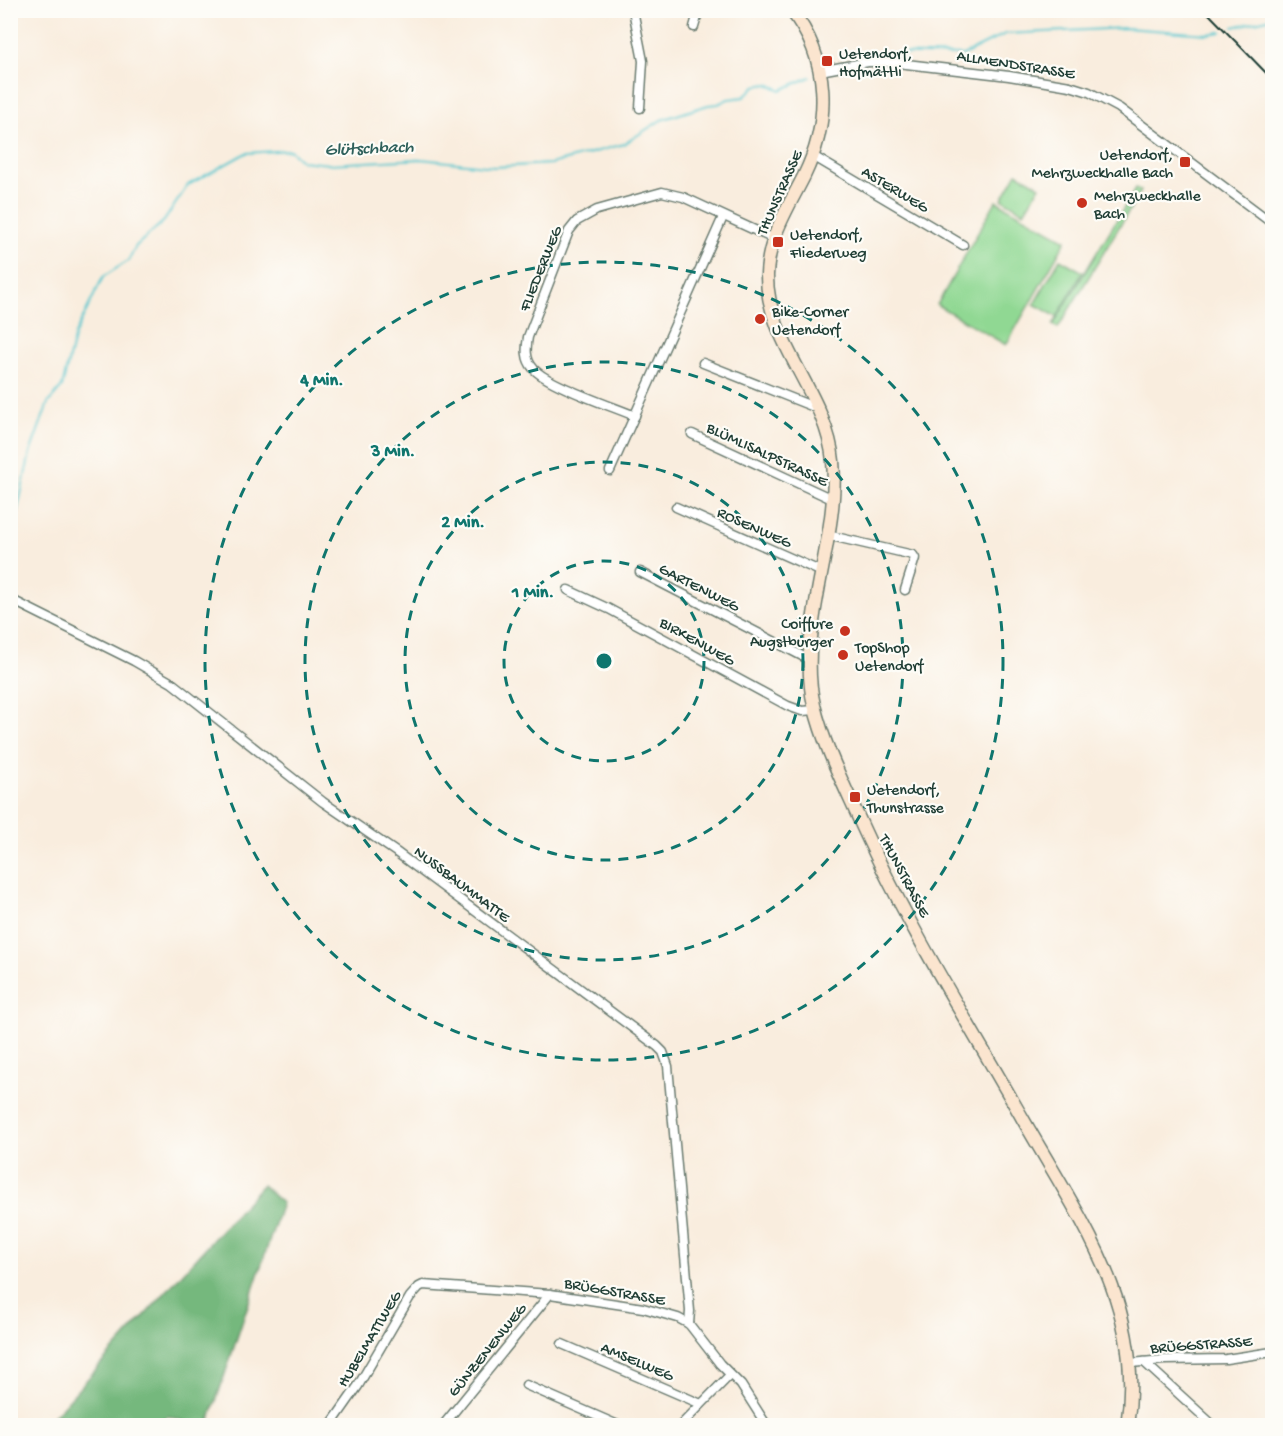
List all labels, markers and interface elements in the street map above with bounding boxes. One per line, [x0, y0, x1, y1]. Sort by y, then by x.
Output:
place label: Uetendorf, Hofmättli [839, 46, 912, 83]
street label: ALLMENDSTRASSE [955, 48, 1077, 85]
marker: Uetendorf, Hofmättli [820, 54, 834, 68]
water label: Glütschbach [324, 137, 414, 162]
street label: THUNSTRASSE [754, 147, 809, 240]
place label: Uetendorf, Mehrzweckhalle Bach [1031, 147, 1173, 184]
marker: Uetendorf, Mehrzweckhalle Bach [1178, 155, 1192, 169]
street label: ASTERWEG [857, 164, 932, 219]
place label: Mehrzweckhalle Bach [1093, 188, 1201, 225]
marker: Mehrzweckhalle Bach [1075, 196, 1089, 210]
street label: FLIEDERWEG [516, 223, 568, 316]
place label: Uetendorf, Fliederweg [789, 227, 867, 264]
marker: Uetendorf, Fliederweg [771, 235, 785, 249]
place label: Bike-Corner Uetendorf [771, 304, 850, 341]
marker: Bike-Corner Uetendorf [753, 312, 767, 326]
text: 4 Min. [299, 371, 344, 392]
street label: BLÜMLISALPSTRASSE [702, 419, 831, 493]
text: 3 Min. [370, 442, 415, 463]
street label: ROSENWEG [713, 504, 795, 554]
text: 2 Min. [441, 513, 485, 534]
street label: GARTENWEG [655, 561, 743, 618]
text: 1 Min. [511, 583, 554, 604]
street label: BIRKENWEG [654, 614, 738, 672]
place label: Coiffure Augstburger [750, 616, 834, 653]
marker: Coiffure Augstburger [838, 624, 852, 638]
place label: TopShop Uetendorf [854, 640, 924, 677]
marker: TopShop Uetendorf [836, 648, 850, 662]
centre of rings [594, 651, 614, 671]
place label: Uetendorf, Thunstrasse [866, 782, 945, 819]
marker: Uetendorf, Thunstrasse [848, 790, 862, 804]
street label: THUNSTRASSE [873, 831, 933, 922]
street label: NUSSBAUMMATTE [409, 844, 513, 929]
street label: BRÜGGSTRASSE [561, 1275, 667, 1312]
street label: HUBELMATTWEG [335, 1287, 408, 1391]
street label: GÜNZENENWEG [445, 1300, 533, 1402]
street label: BRÜGGSTRASSE [1149, 1333, 1254, 1360]
street label: AMSELWEG [597, 1339, 677, 1387]

